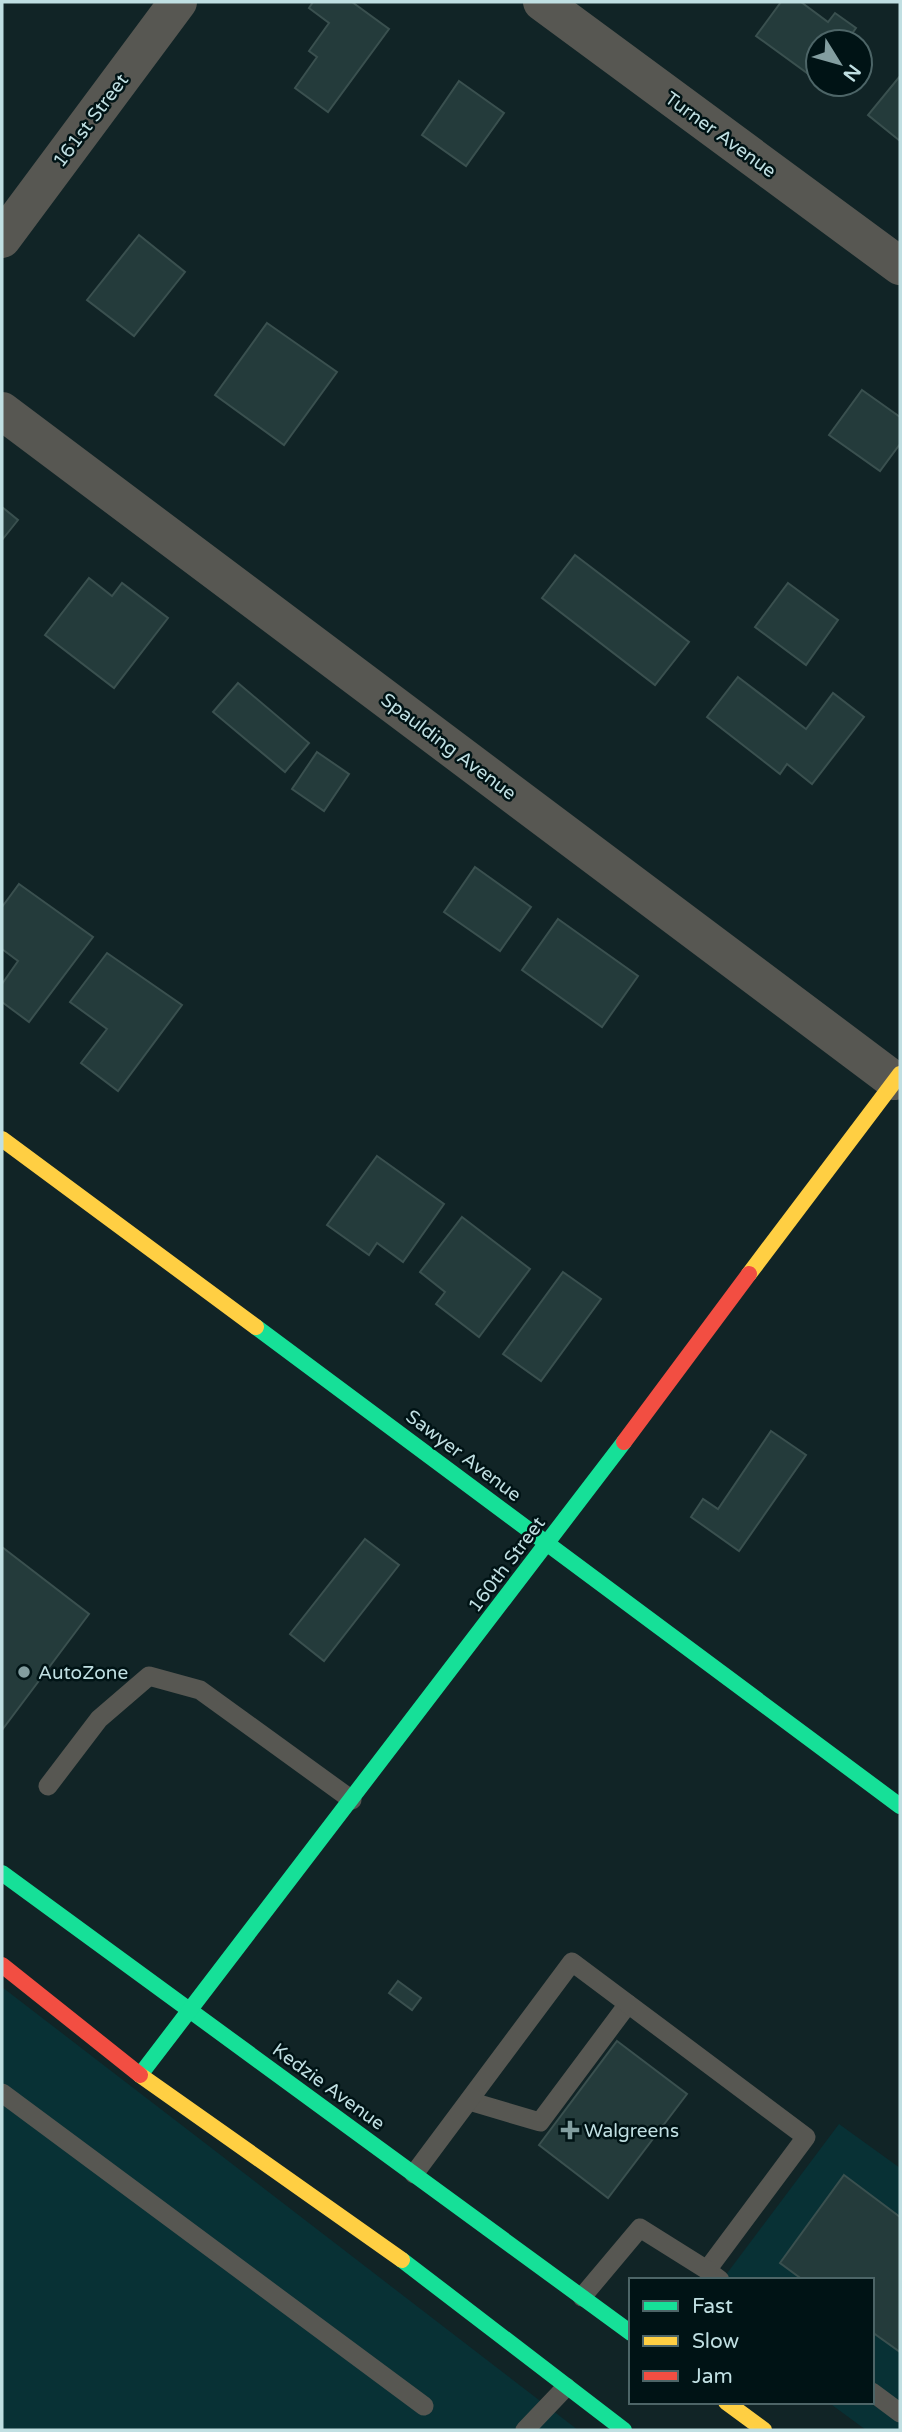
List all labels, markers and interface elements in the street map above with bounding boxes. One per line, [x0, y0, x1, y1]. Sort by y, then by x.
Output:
north arrow [804, 28, 874, 98]
text: N [838, 60, 865, 85]
street label: 161st Street [49, 70, 133, 172]
street label: Turner Avenue [661, 87, 780, 182]
street label: Spaulding Avenue [376, 689, 520, 805]
street label: Sawyer Avenue [402, 1405, 525, 1506]
street label: 160th Street [464, 1513, 550, 1617]
place label: AutoZone [38, 1662, 128, 1684]
marker: AutoZone [16, 1664, 32, 1680]
street label: Kedzie Avenue [268, 2039, 389, 2135]
place label: Walgreens [584, 2120, 679, 2142]
marker: Walgreens [562, 2122, 578, 2138]
legend [629, 2278, 874, 2404]
text: Fast [692, 2294, 733, 2319]
text: Slow [692, 2329, 740, 2354]
text: Jam [692, 2364, 733, 2389]

